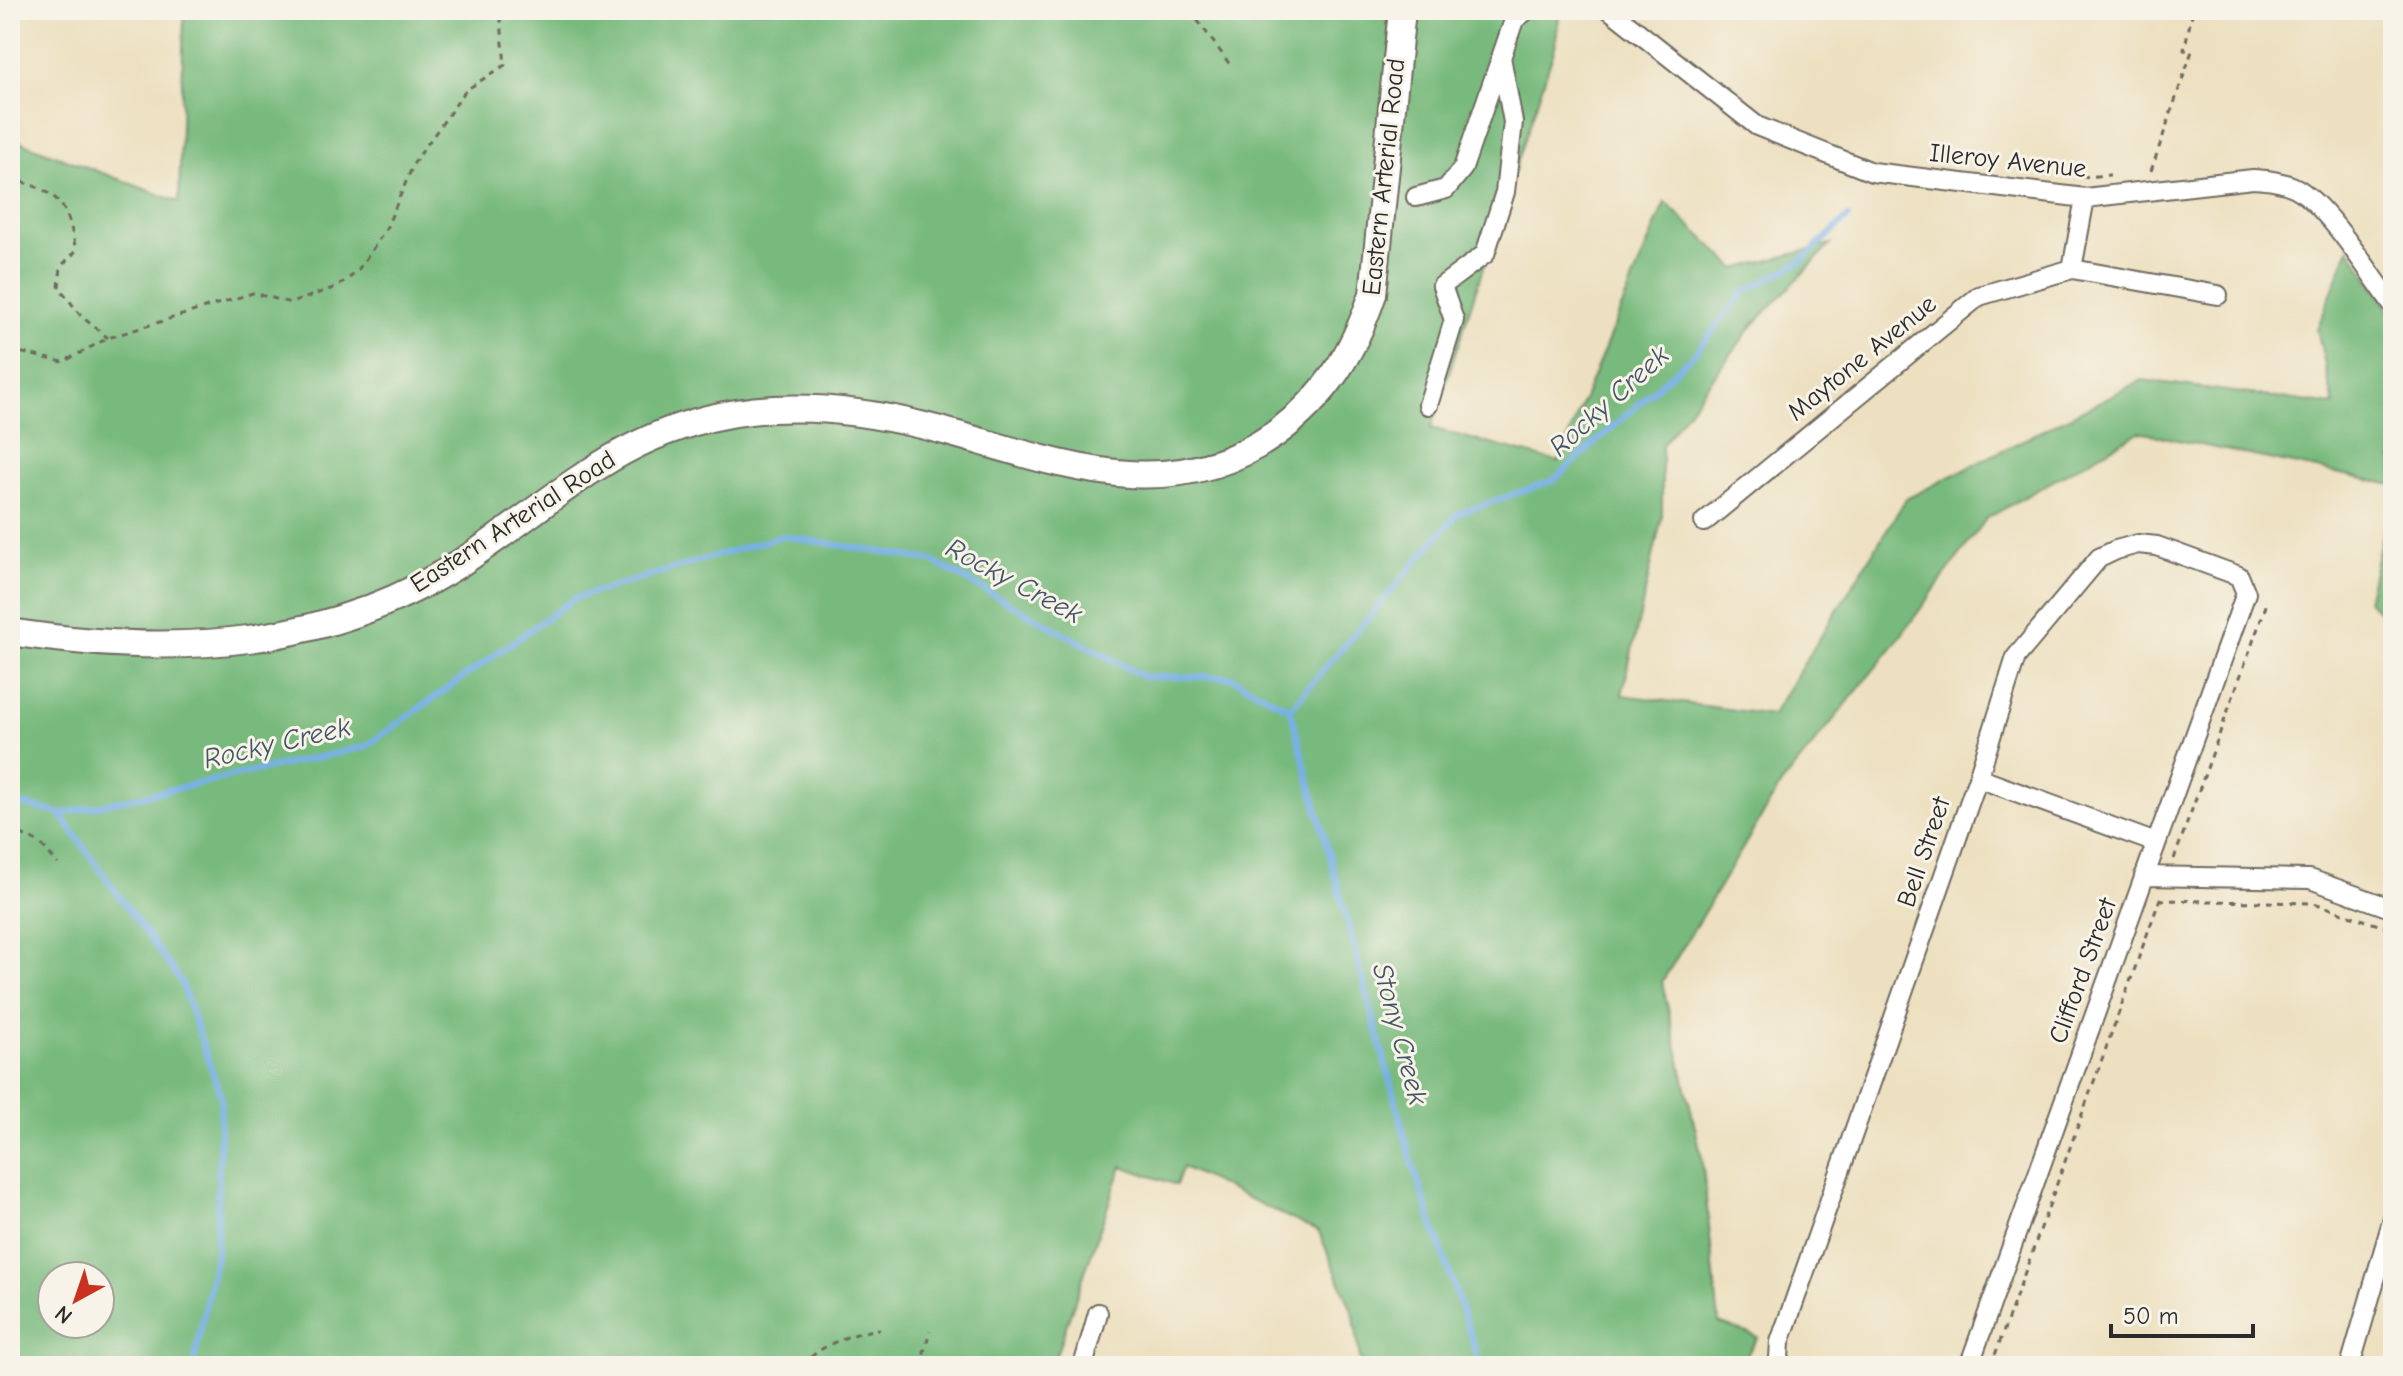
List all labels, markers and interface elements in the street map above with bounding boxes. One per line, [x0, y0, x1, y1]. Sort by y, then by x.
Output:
street label: Eastern Arterial Road [1357, 57, 1411, 297]
street label: Illeroy Avenue [1928, 138, 2088, 184]
street label: Maytone Avenue [1782, 289, 1942, 427]
water label: Rocky Creek [1543, 339, 1676, 463]
street label: Eastern Arterial Road [405, 445, 621, 599]
water label: Rocky Creek [940, 532, 1088, 630]
water label: Rocky Creek [200, 710, 354, 775]
street label: Bell Street [1891, 792, 1957, 911]
street label: Clifford Street [2043, 893, 2124, 1048]
water label: Stony Creek [1366, 960, 1434, 1109]
north arrow [36, 1260, 116, 1340]
scale bar [2111, 1288, 2253, 1338]
text: N [50, 1300, 78, 1329]
text: 50 m [2123, 1302, 2179, 1330]

